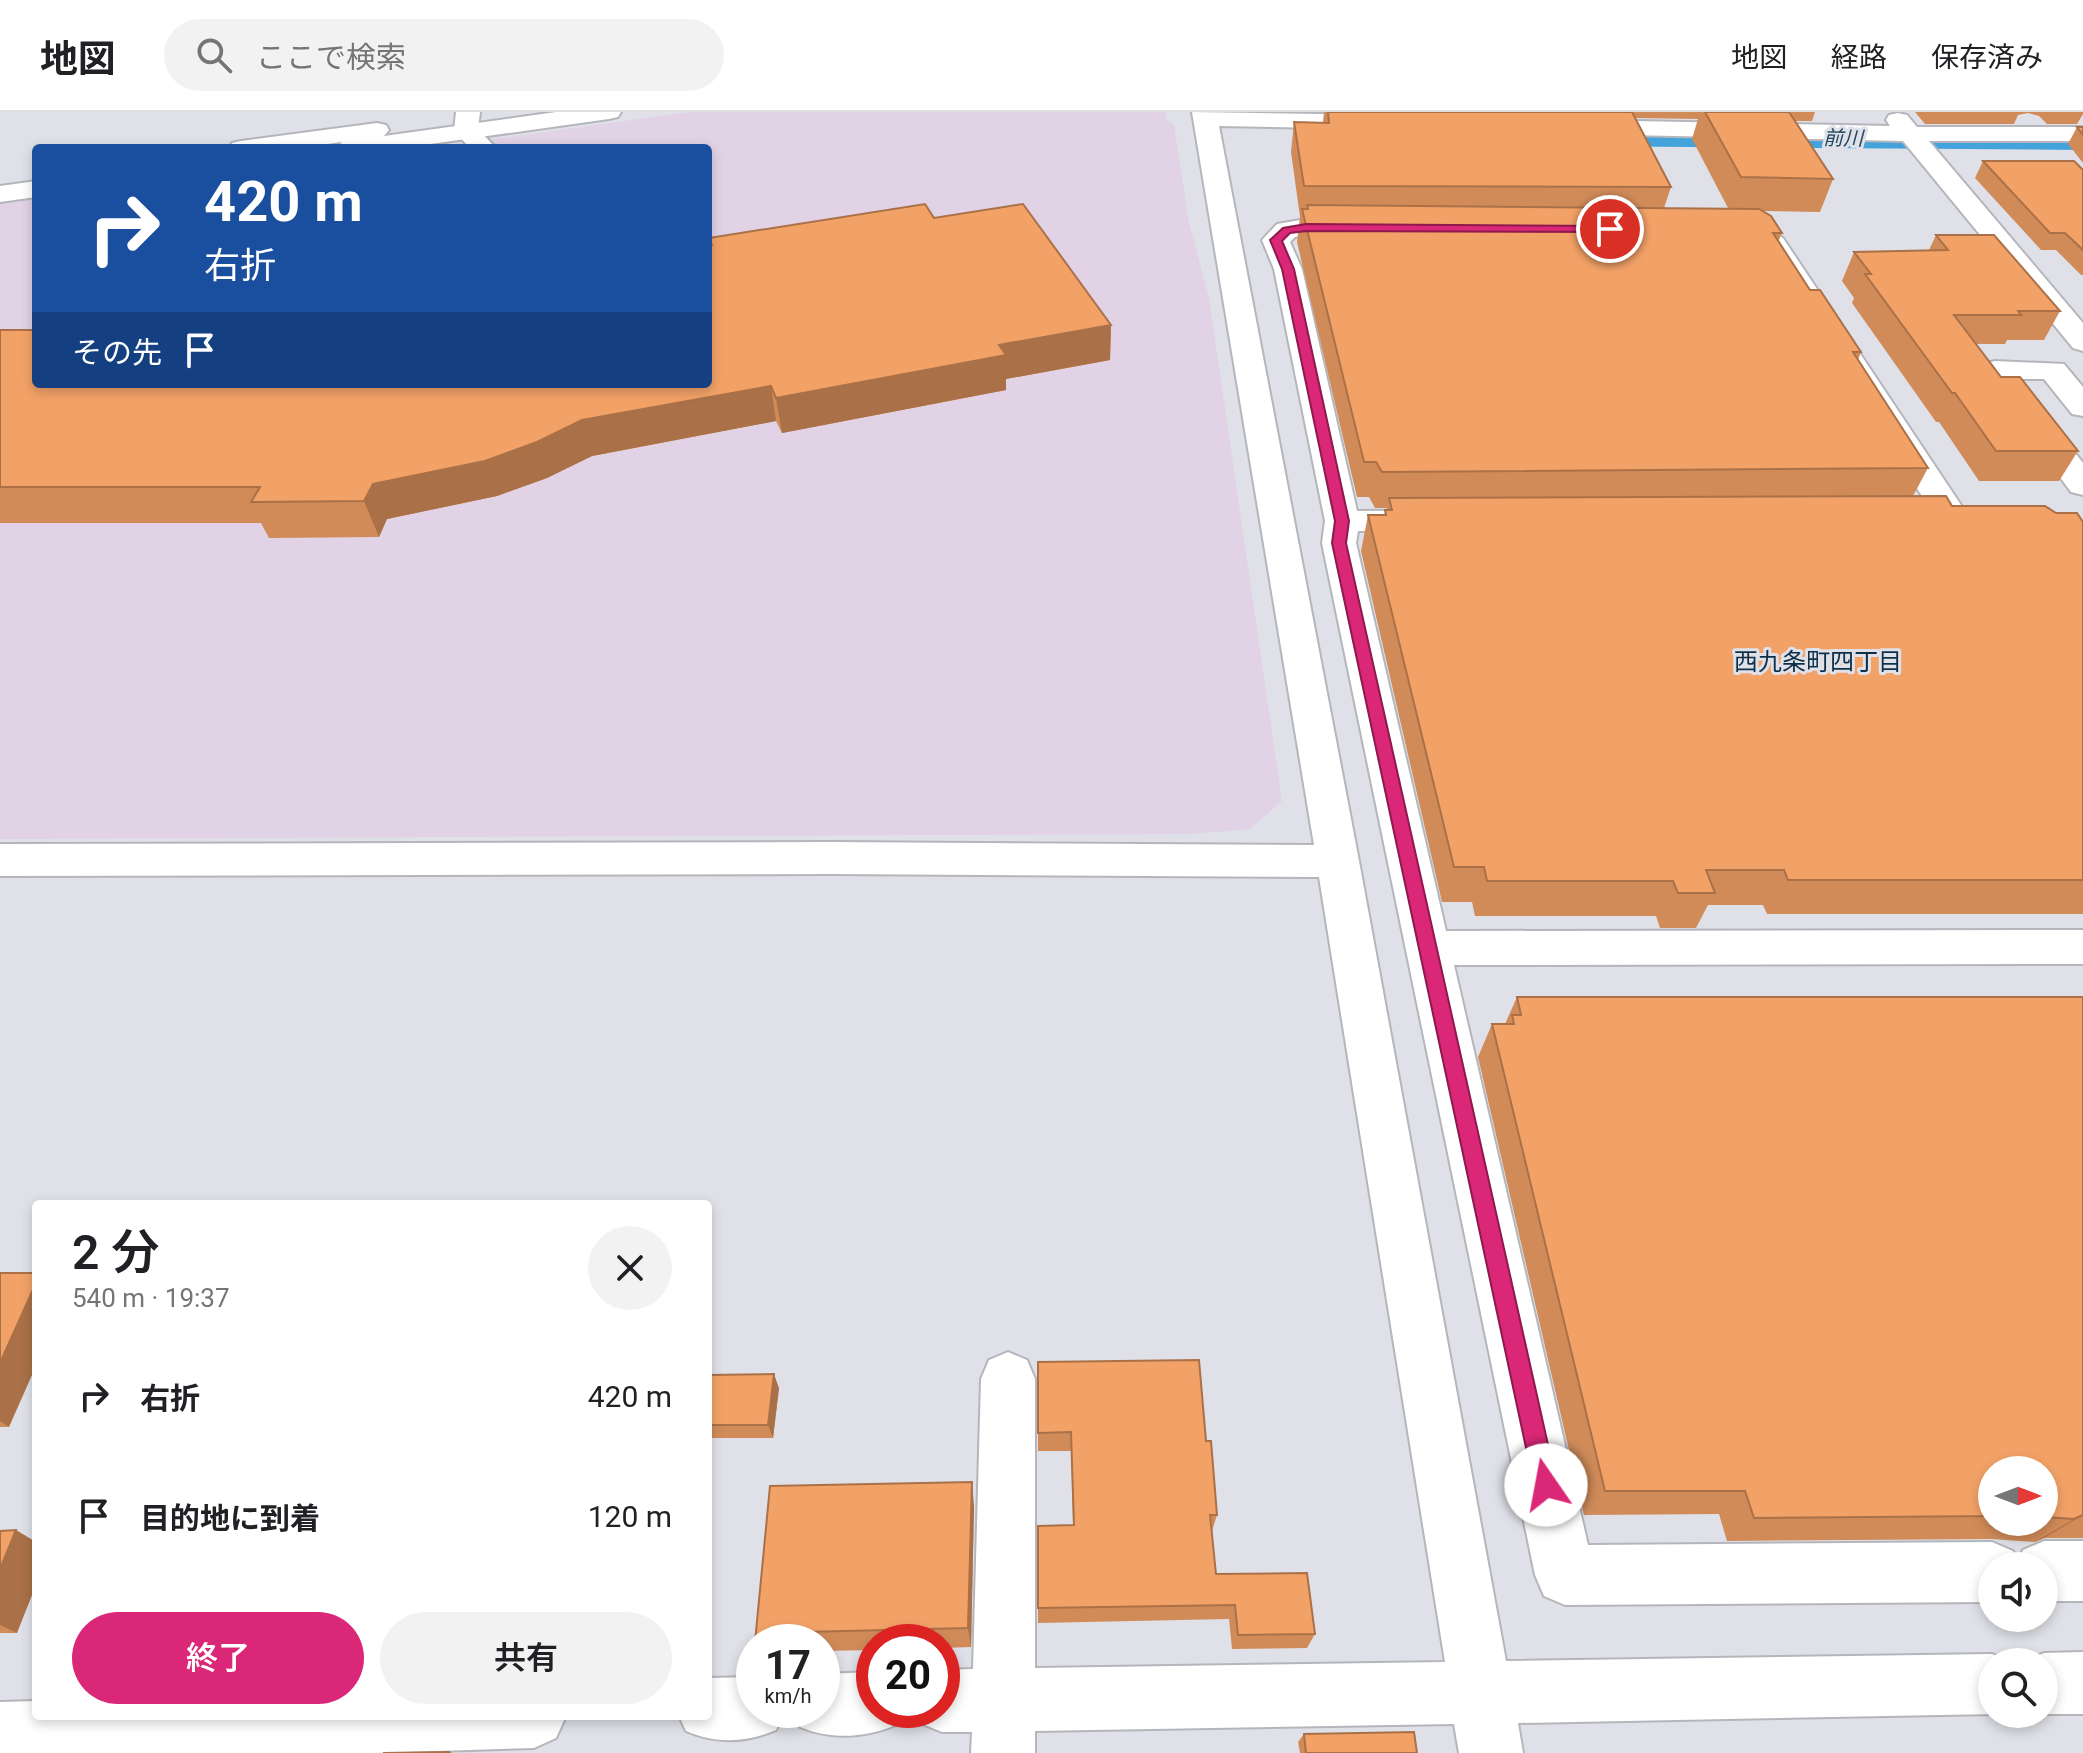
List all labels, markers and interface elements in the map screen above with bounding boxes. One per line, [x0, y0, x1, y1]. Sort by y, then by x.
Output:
search box [164, 19, 724, 91]
icon: search [192, 33, 236, 77]
text: 地図 [40, 37, 116, 81]
text: ここで検索 [256, 40, 406, 75]
text: 地図 [1731, 41, 1787, 74]
text: 経路 [1831, 41, 1887, 74]
text: 保存済み [1931, 41, 2043, 74]
water label: 前川 [1823, 126, 1865, 150]
text: 420 m [204, 169, 363, 235]
icon: right [72, 176, 176, 280]
pin [1576, 195, 1644, 263]
icon: arrive [1588, 207, 1632, 251]
text: 右折 [204, 245, 276, 287]
icon: arrive [178, 328, 222, 372]
text: その先 [72, 335, 162, 370]
district label: 西九条町四丁目 [1734, 648, 1902, 676]
text: 2 分 [72, 1224, 159, 1281]
button: close [588, 1226, 672, 1310]
text: 540 m · 19:37 [72, 1283, 230, 1313]
icon: right [72, 1374, 116, 1418]
text: 420 m [588, 1379, 672, 1414]
text: 右折 [140, 1381, 200, 1416]
position arrow [1504, 1443, 1588, 1527]
north arrow [1978, 1456, 2058, 1536]
map controls [1978, 1456, 2058, 1728]
icon: arrive [72, 1494, 116, 1538]
text: 120 m [588, 1499, 672, 1534]
text: 目的地に到着 [140, 1501, 320, 1536]
button: sound [1978, 1552, 2058, 1632]
button: 終了 [72, 1612, 364, 1704]
button: 共有 [380, 1612, 672, 1704]
speed limit sign: 20 [856, 1624, 960, 1728]
text: 17 [765, 1642, 811, 1689]
button: search [1978, 1648, 2058, 1728]
text: km/h [765, 1684, 811, 1708]

